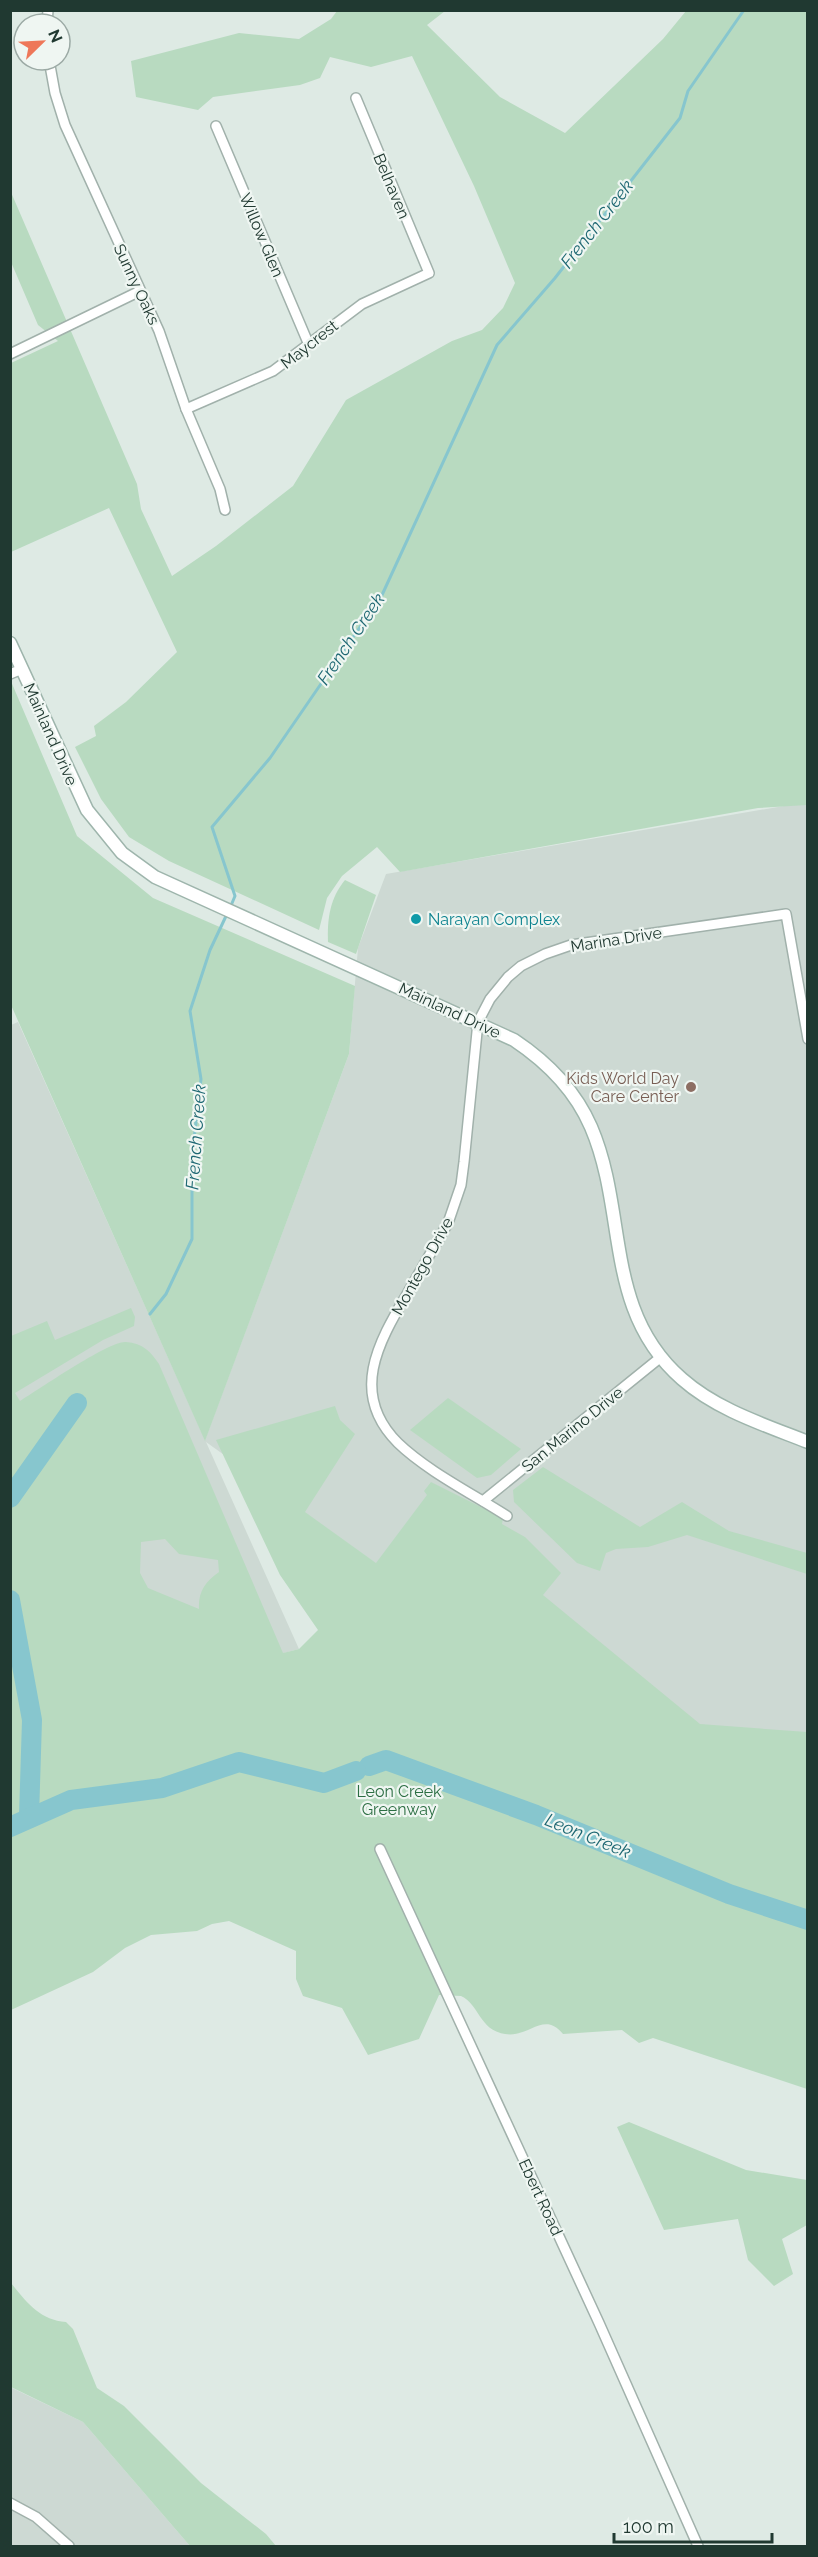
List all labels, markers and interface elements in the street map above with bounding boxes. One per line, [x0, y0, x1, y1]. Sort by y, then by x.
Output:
north arrow [12, 12, 72, 72]
text: N [44, 27, 66, 46]
street label: Belhaven [369, 151, 414, 222]
water label: French Creek [556, 175, 638, 272]
street label: Willow Glen [235, 190, 288, 280]
street label: Sunny Oaks [110, 241, 164, 328]
street label: Maycrest [277, 316, 342, 373]
water label: French Creek [312, 589, 389, 688]
street label: Mainland Drive [19, 680, 82, 788]
place label: Narayan Complex [428, 910, 560, 929]
marker: Narayan Complex [409, 912, 423, 926]
street label: Marina Drive [569, 923, 663, 956]
street label: Mainland Drive [396, 979, 504, 1042]
place label: Kids World Day Care Center [566, 1069, 679, 1106]
marker: Kids World Day Care Center [684, 1080, 698, 1094]
water label: French Creek [181, 1083, 210, 1190]
street label: Montego Drive [388, 1214, 457, 1318]
street label: San Marino Drive [518, 1383, 627, 1476]
park label: Leon Creek Greenway [356, 1782, 442, 1819]
water label: Leon Creek [542, 1809, 635, 1862]
street label: Ebert Road [515, 2156, 567, 2239]
scale bar [614, 2506, 772, 2544]
text: 100 m [623, 2516, 674, 2537]

